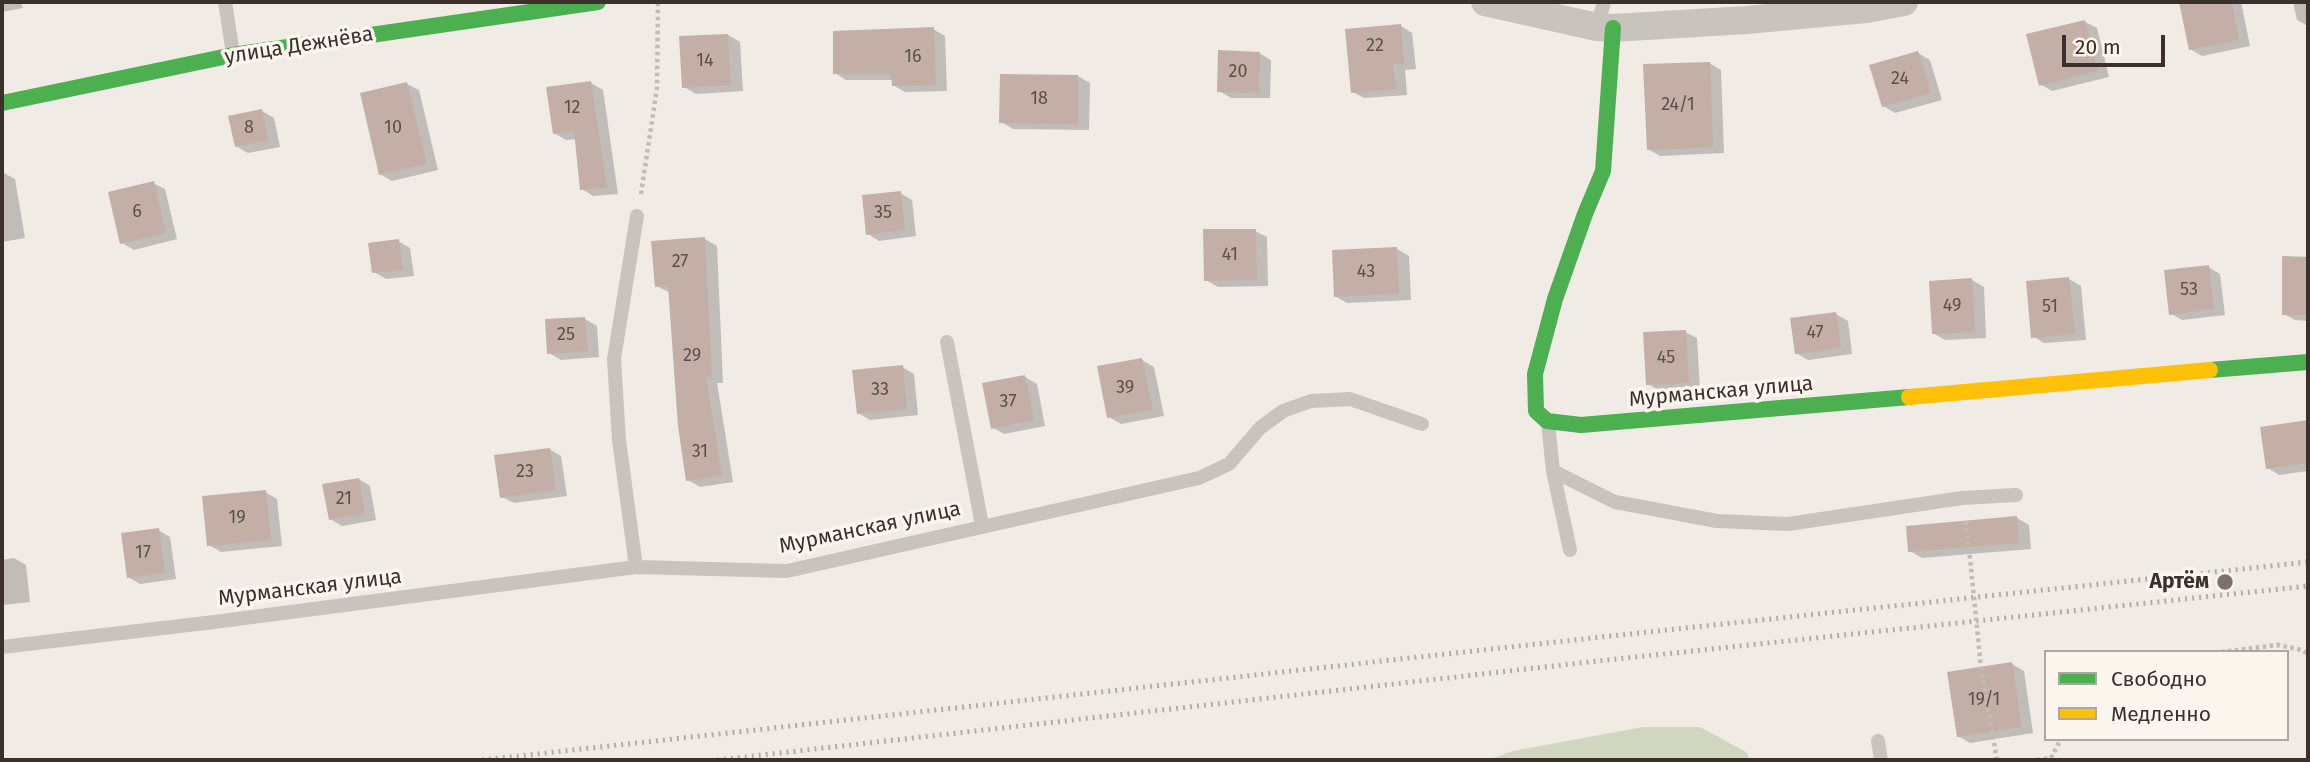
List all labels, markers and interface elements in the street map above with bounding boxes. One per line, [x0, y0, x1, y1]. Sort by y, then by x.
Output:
scale bar [2065, 21, 2168, 65]
street label: улица Дежнёва [223, 22, 375, 70]
text: 20 m [2075, 34, 2121, 60]
house number: 22 [1366, 35, 1384, 57]
house number: 16 [904, 46, 922, 68]
house number: 14 [696, 50, 714, 72]
house number: 20 [1229, 61, 1247, 83]
house number: 24 [1891, 68, 1909, 90]
house number: 18 [1030, 88, 1048, 110]
house number: 24/1 [1661, 94, 1695, 116]
house number: 12 [564, 97, 580, 119]
house number: 8 [244, 117, 254, 139]
house number: 10 [384, 117, 402, 139]
house number: 6 [132, 201, 142, 223]
house number: 35 [874, 202, 892, 224]
house number: 41 [1222, 244, 1238, 266]
house number: 27 [672, 251, 688, 273]
house number: 43 [1357, 261, 1375, 283]
house number: 53 [2180, 279, 2198, 301]
house number: 49 [1943, 295, 1961, 317]
house number: 51 [2042, 296, 2058, 318]
house number: 47 [1806, 322, 1824, 344]
house number: 25 [557, 324, 575, 346]
house number: 29 [683, 345, 701, 367]
house number: 45 [1657, 347, 1675, 369]
street label: Мурманская улица [1628, 371, 1814, 413]
house number: 39 [1116, 377, 1134, 399]
house number: 33 [871, 379, 889, 401]
house number: 37 [1000, 391, 1016, 413]
house number: 31 [692, 441, 708, 463]
house number: 23 [516, 461, 534, 483]
house number: 21 [336, 488, 352, 510]
street label: Мурманская улица [777, 496, 963, 560]
house number: 19 [228, 507, 246, 529]
house number: 17 [135, 542, 151, 564]
street label: Мурманская улица [217, 564, 403, 612]
place label: Артём [2150, 569, 2209, 595]
marker: Артём [2215, 572, 2235, 592]
legend [2044, 650, 2289, 741]
text: Свободно [2111, 666, 2207, 692]
house number: 19/1 [1968, 689, 2000, 711]
text: Медленно [2111, 701, 2211, 727]

